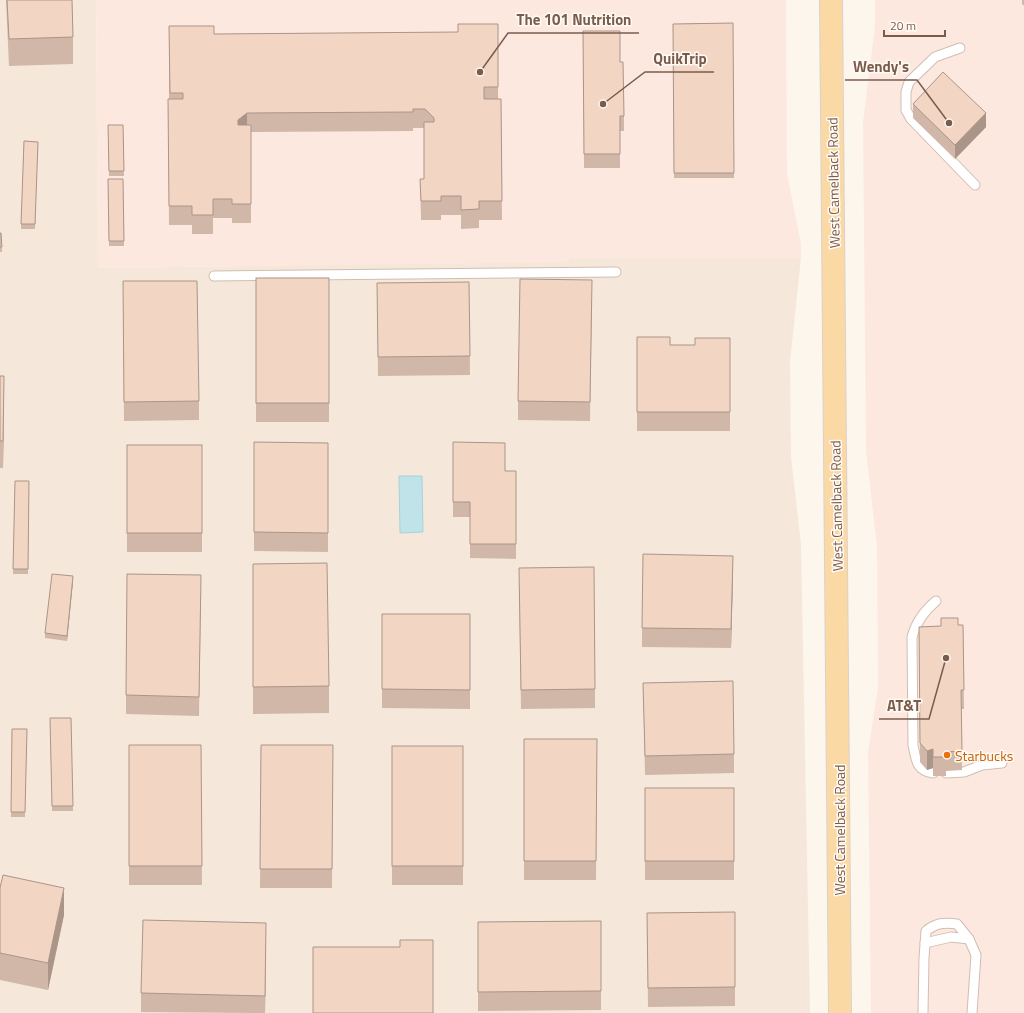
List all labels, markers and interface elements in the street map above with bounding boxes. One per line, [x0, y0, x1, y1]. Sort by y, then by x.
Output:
callout: The 101 Nutrition [508, 6, 639, 33]
text: The 101 Nutrition [517, 8, 631, 31]
scale bar [884, 12, 945, 38]
text: 20 m [890, 16, 916, 35]
callout: QuikTrip [645, 45, 714, 72]
text: QuikTrip [653, 47, 707, 70]
callout: Wendy's [845, 53, 917, 80]
text: Wendy's [853, 55, 909, 78]
street label: West Camelback Road [821, 117, 845, 249]
street label: West Camelback Road [824, 440, 848, 572]
callout: AT&T [879, 692, 929, 719]
text: AT&T [887, 694, 921, 717]
place label: Starbucks [955, 745, 1013, 766]
marker: Starbucks [942, 750, 952, 760]
street label: West Camelback Road [829, 765, 850, 895]

